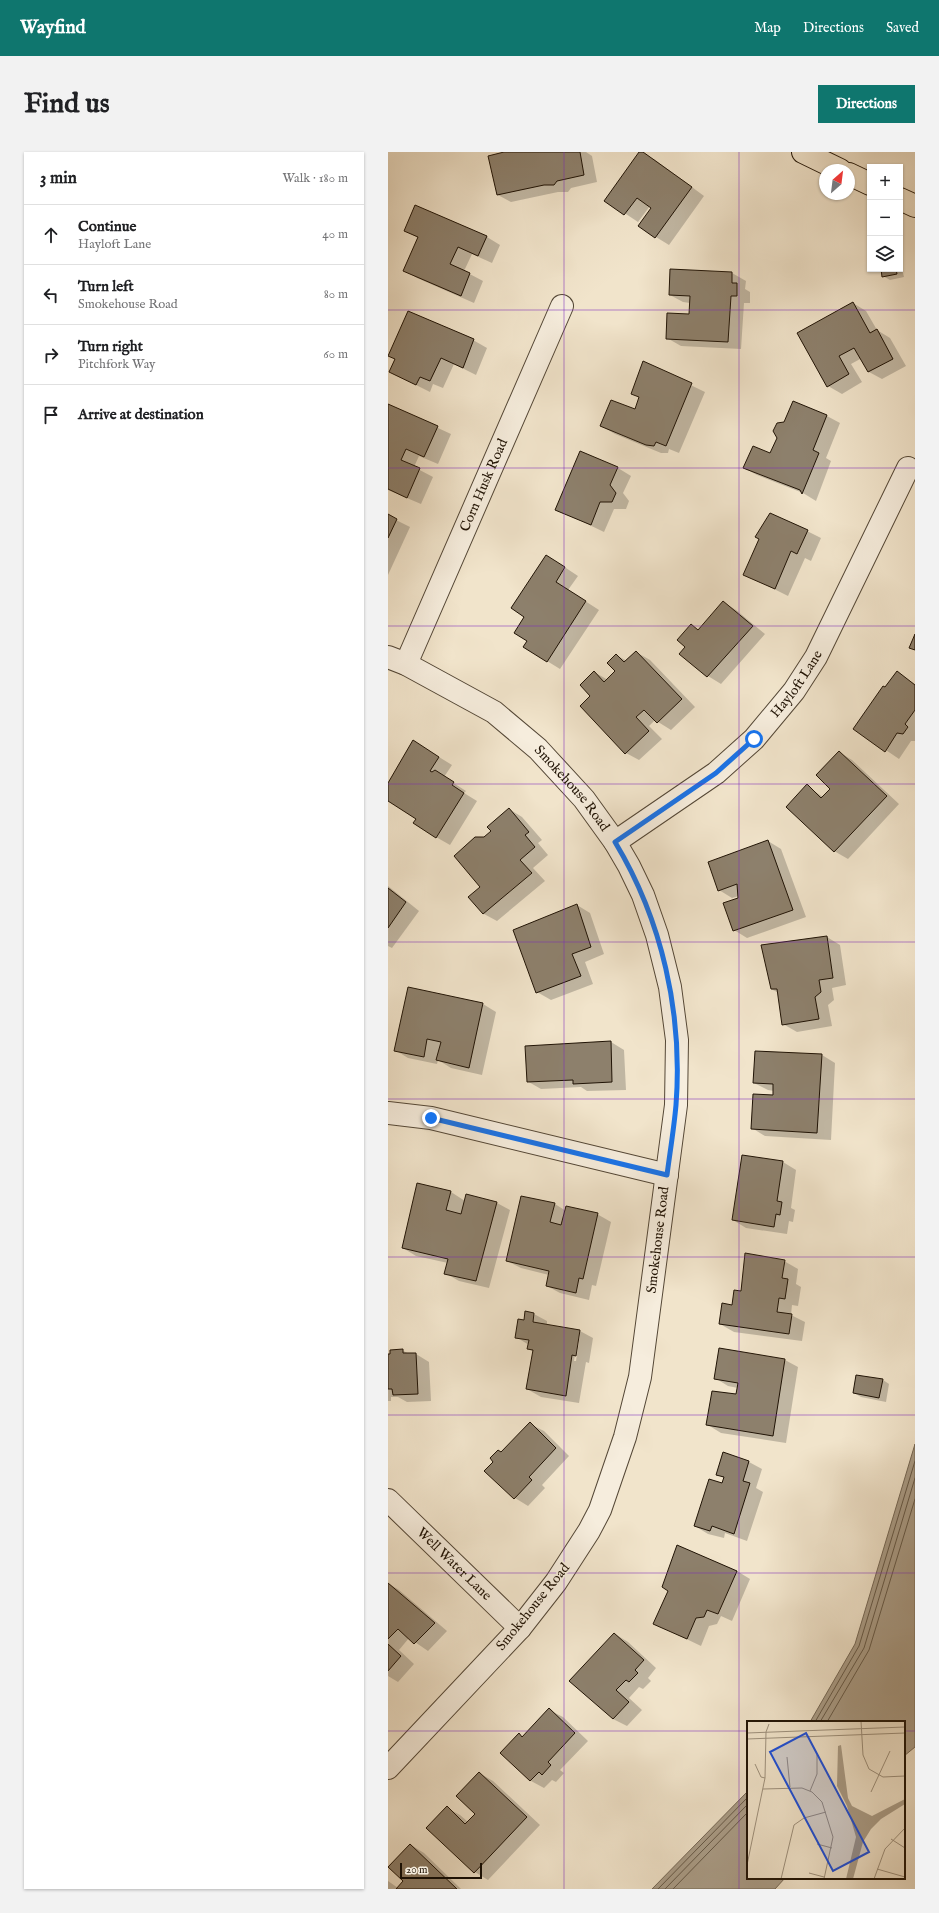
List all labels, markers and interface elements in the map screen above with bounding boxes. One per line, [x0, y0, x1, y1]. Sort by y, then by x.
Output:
text: Wayfind [20, 16, 86, 40]
text: Map [754, 19, 781, 37]
text: Directions [803, 19, 864, 37]
text: Saved [886, 19, 919, 37]
button: Directions [818, 85, 915, 123]
text: Find us [24, 87, 110, 122]
north arrow [819, 164, 855, 200]
map controls [867, 164, 903, 272]
button: + [867, 164, 903, 200]
text: 3 min [40, 168, 77, 189]
text: Walk · 180 m [283, 170, 348, 187]
button: − [867, 200, 903, 236]
text: Continue [78, 217, 136, 236]
icon: ahead [40, 224, 62, 246]
text: 40 m [322, 226, 348, 243]
text: Hayloft Lane [78, 236, 151, 253]
button: layers [867, 236, 903, 272]
text: Turn left [78, 277, 134, 296]
icon: left [40, 284, 62, 306]
text: 80 m [324, 286, 348, 303]
text: Smokehouse Road [78, 296, 178, 313]
text: Turn right [78, 337, 143, 356]
icon: right [40, 344, 62, 366]
text: 60 m [323, 346, 348, 363]
text: Pitchfork Way [78, 356, 156, 373]
icon: arrive [40, 404, 62, 426]
text: Arrive at destination [78, 405, 204, 424]
street label: Corn Husk Road [456, 436, 512, 534]
street label: Hayloft Lane [766, 647, 827, 722]
route start [745, 730, 763, 748]
street label: Smokehouse Road [530, 742, 614, 835]
route end [422, 1109, 440, 1127]
street label: Smokehouse Road [643, 1185, 674, 1294]
street label: Well Water Lane [413, 1524, 496, 1605]
street label: Smokehouse Road [492, 1559, 574, 1654]
inset map [747, 1721, 905, 1879]
scale bar [400, 1861, 482, 1880]
text: 20 m [406, 1863, 427, 1877]

